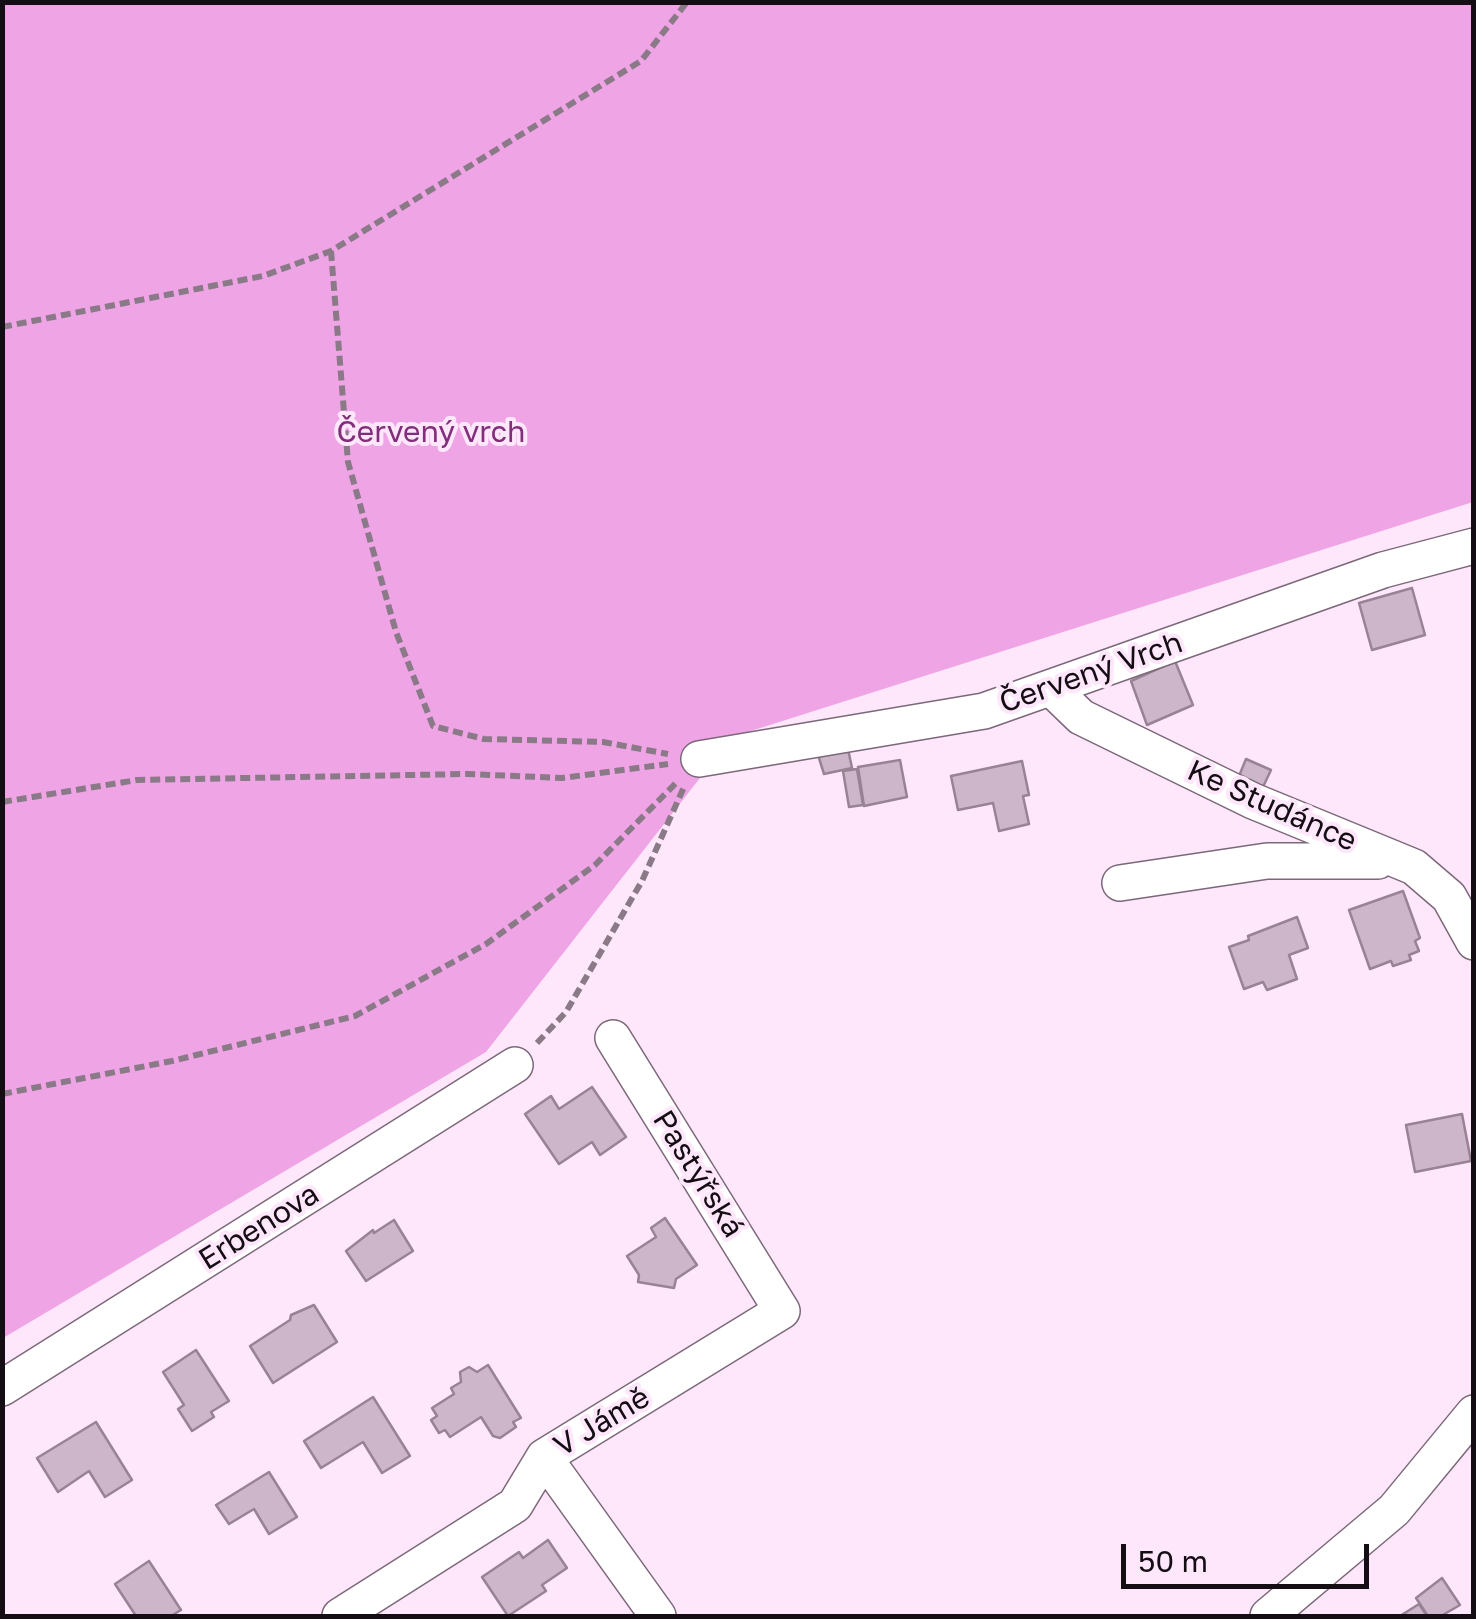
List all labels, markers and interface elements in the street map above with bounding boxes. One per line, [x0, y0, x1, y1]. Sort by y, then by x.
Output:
park label: Červený vrch [336, 414, 526, 450]
street label: Červený Vrch [995, 625, 1187, 721]
street label: Ke Studánce [1182, 753, 1362, 859]
street label: Pastýřská [645, 1104, 751, 1244]
street label: Erbenova [192, 1176, 326, 1278]
street label: V Jámě [548, 1379, 656, 1465]
scale bar [1126, 1524, 1374, 1586]
text: 50 m [1138, 1543, 1208, 1579]

